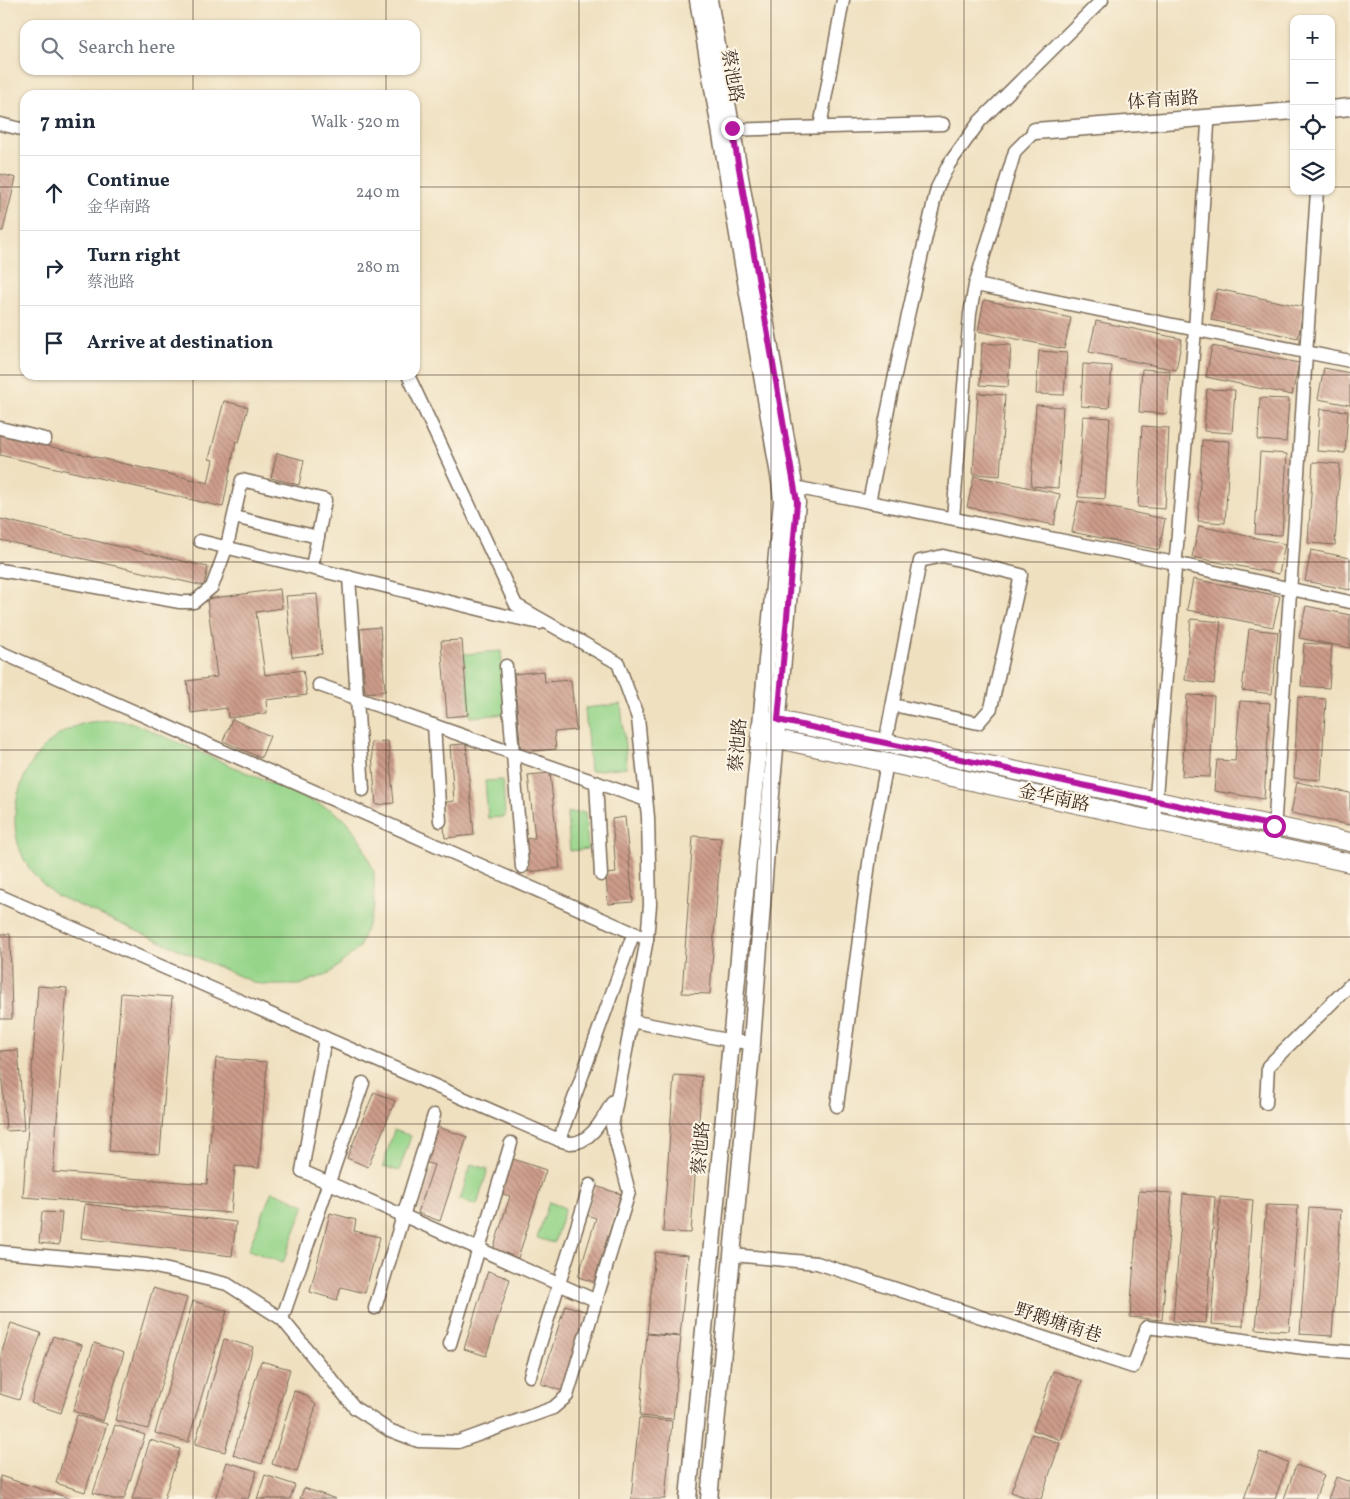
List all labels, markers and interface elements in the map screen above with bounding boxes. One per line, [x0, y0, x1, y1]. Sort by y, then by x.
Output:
map controls [1290, 15, 1335, 195]
button: + [1290, 15, 1335, 60]
search box [20, 20, 420, 75]
icon: search [38, 34, 66, 62]
text: Search here [78, 35, 175, 61]
street label: 蔡池路 [714, 47, 748, 105]
button: − [1290, 60, 1335, 105]
street label: 体育南路 [1126, 86, 1200, 116]
button: locate [1290, 105, 1335, 150]
text: 7 min [40, 108, 96, 137]
text: Walk · 520 m [311, 112, 400, 134]
route end [721, 117, 744, 140]
button: layers [1290, 150, 1335, 195]
text: Continue [87, 168, 170, 194]
icon: ahead [40, 179, 68, 207]
text: 240 m [356, 182, 400, 204]
text: 金华南路 [87, 197, 151, 219]
text: Turn right [87, 243, 180, 269]
icon: right [40, 254, 68, 282]
text: 280 m [356, 257, 400, 279]
text: 蔡池路 [87, 272, 135, 294]
icon: arrive [40, 329, 68, 357]
text: Arrive at destination [87, 330, 273, 356]
street label: 蔡池路 [724, 717, 754, 773]
street label: 金华南路 [1016, 779, 1092, 819]
route start [1263, 815, 1286, 838]
street label: 蔡池路 [687, 1120, 717, 1176]
street label: 野鹅塘南巷 [1011, 1298, 1105, 1350]

